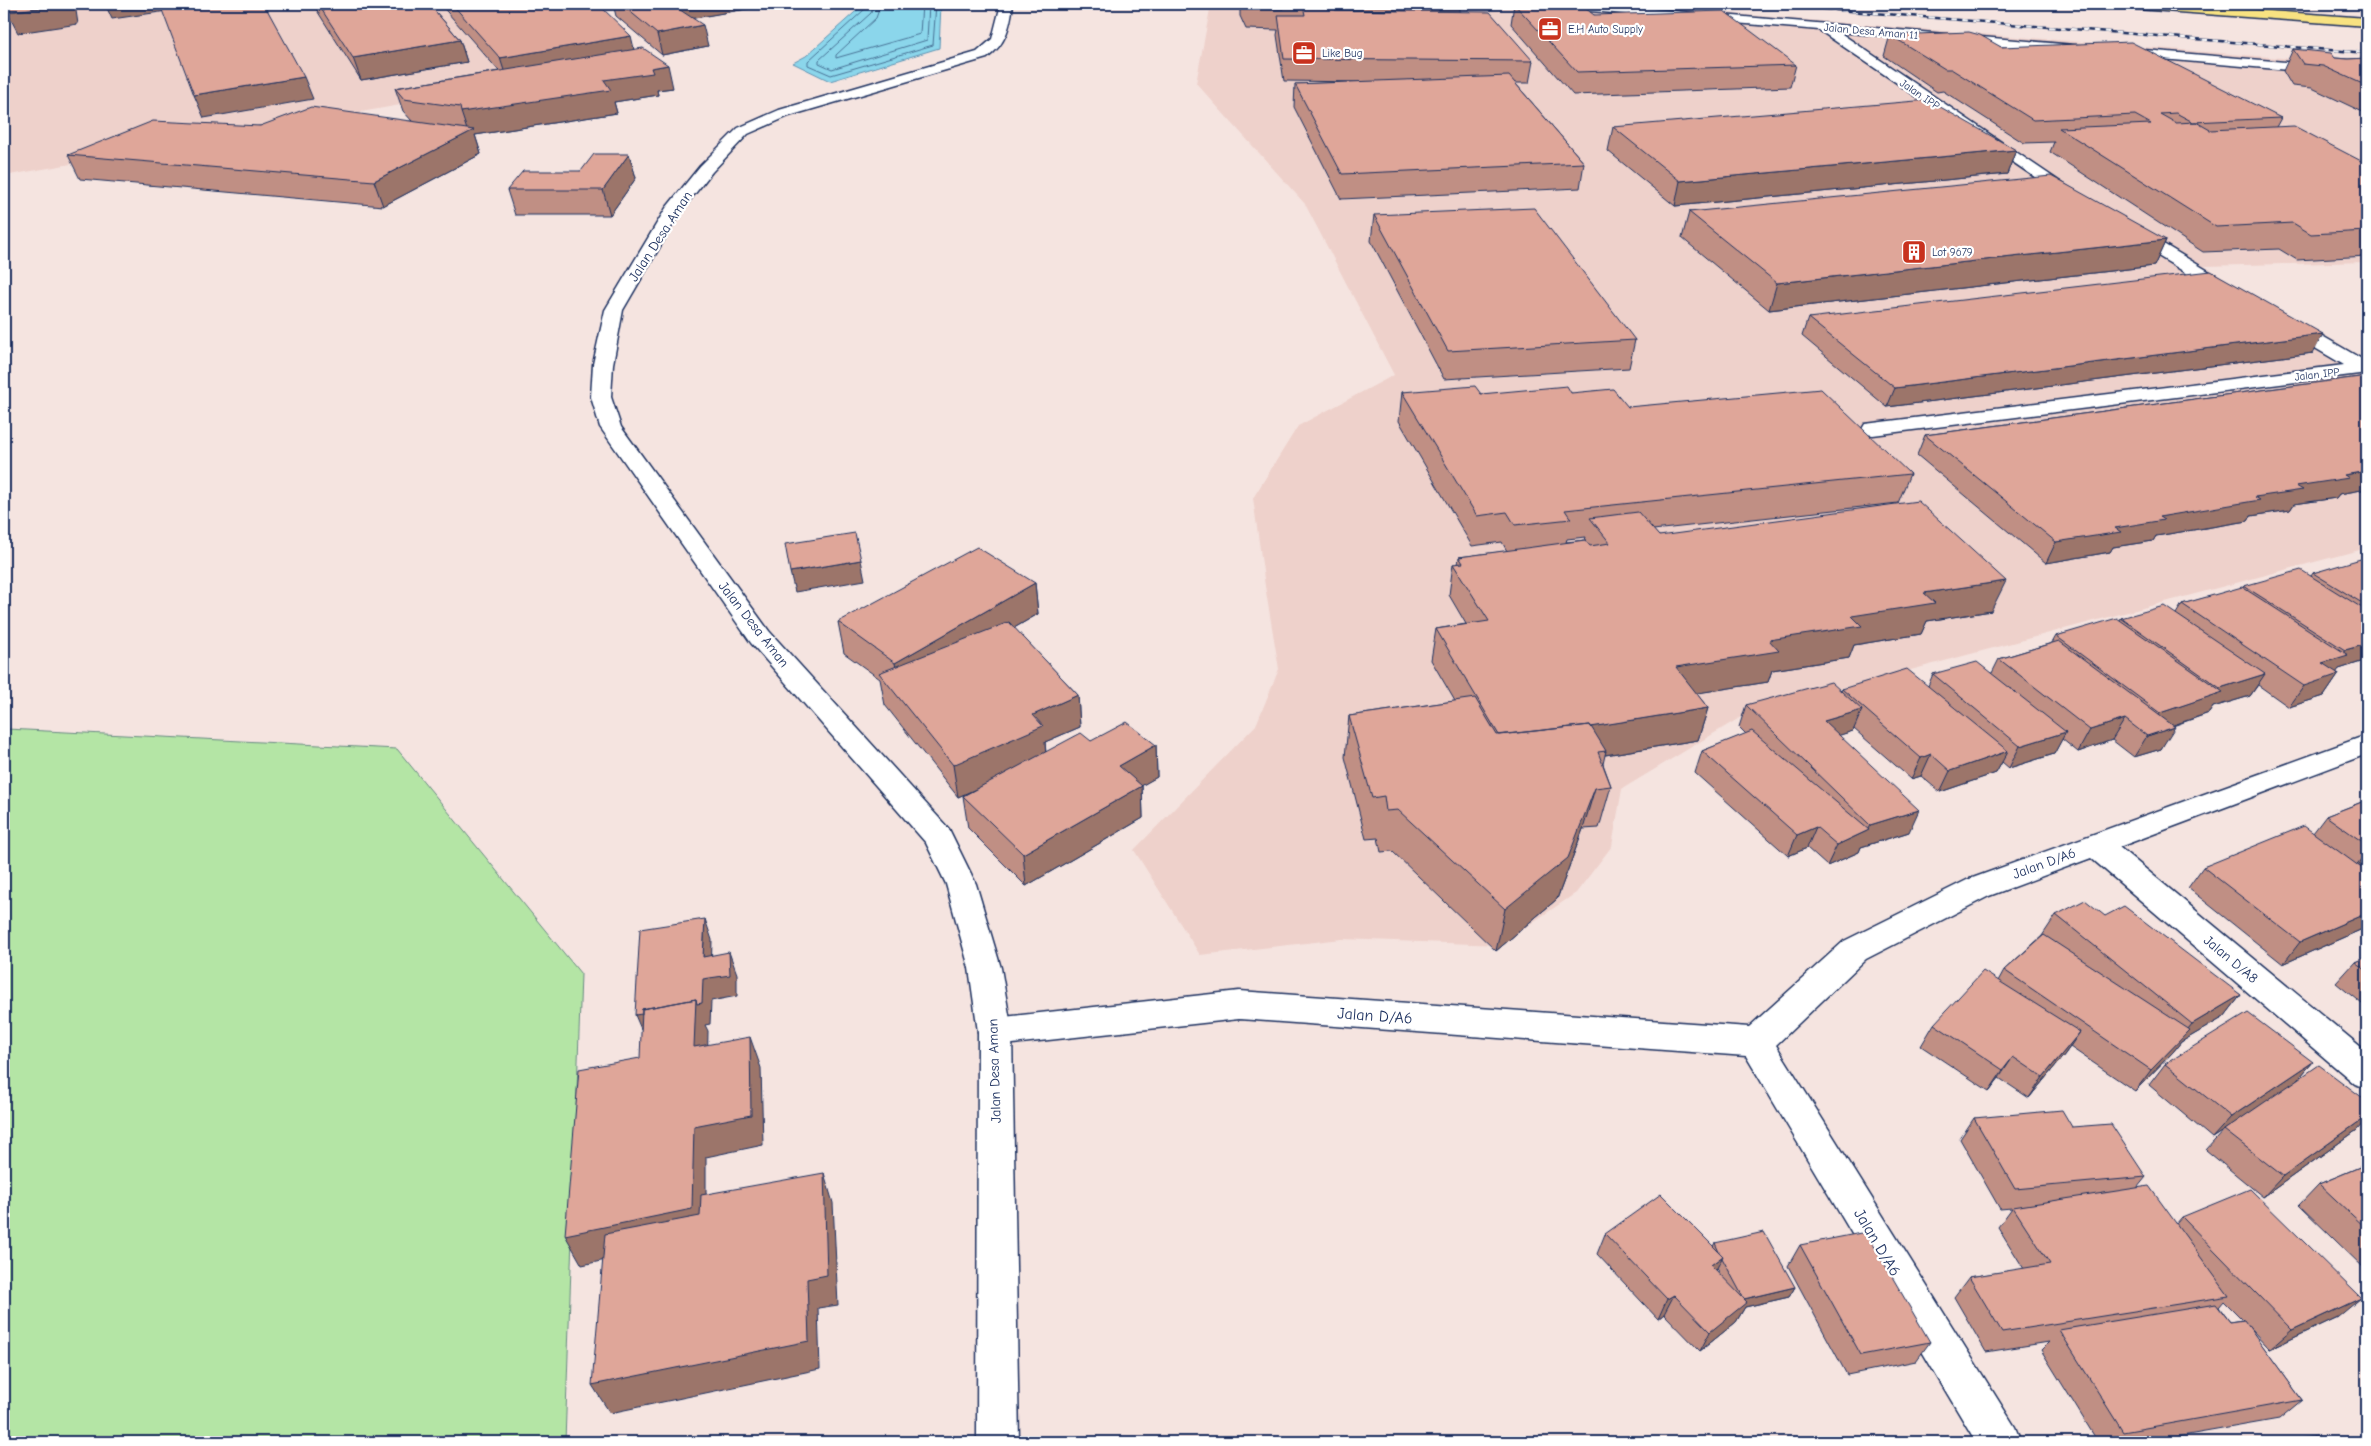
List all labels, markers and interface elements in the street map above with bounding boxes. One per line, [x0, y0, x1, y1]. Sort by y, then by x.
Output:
office icon: E.H Auto Supply [1537, 16, 1563, 42]
street label: Jalan Desa Aman 11 [1823, 21, 1919, 42]
place label: E.H Auto Supply [1568, 23, 1643, 36]
office icon: Like Bug [1291, 40, 1317, 66]
place label: Like Bug [1322, 47, 1363, 60]
street label: Jalan IPP [1897, 76, 1942, 112]
street label: Jalan Desa Aman [625, 188, 696, 285]
building icon: Lot 9679 [1901, 239, 1927, 265]
place label: Lot 9679 [1932, 246, 1973, 259]
street label: Jalan IPP [2294, 365, 2340, 384]
street label: Jalan Desa Aman [715, 578, 792, 671]
street label: Jalan D/A6 [2010, 844, 2078, 883]
street label: Jalan D/A8 [2200, 932, 2261, 987]
street label: Jalan D/A6 [1337, 1004, 1413, 1028]
street label: Jalan Desa Aman [984, 1018, 1005, 1124]
street label: Jalan D/A6 [1850, 1206, 1904, 1279]

